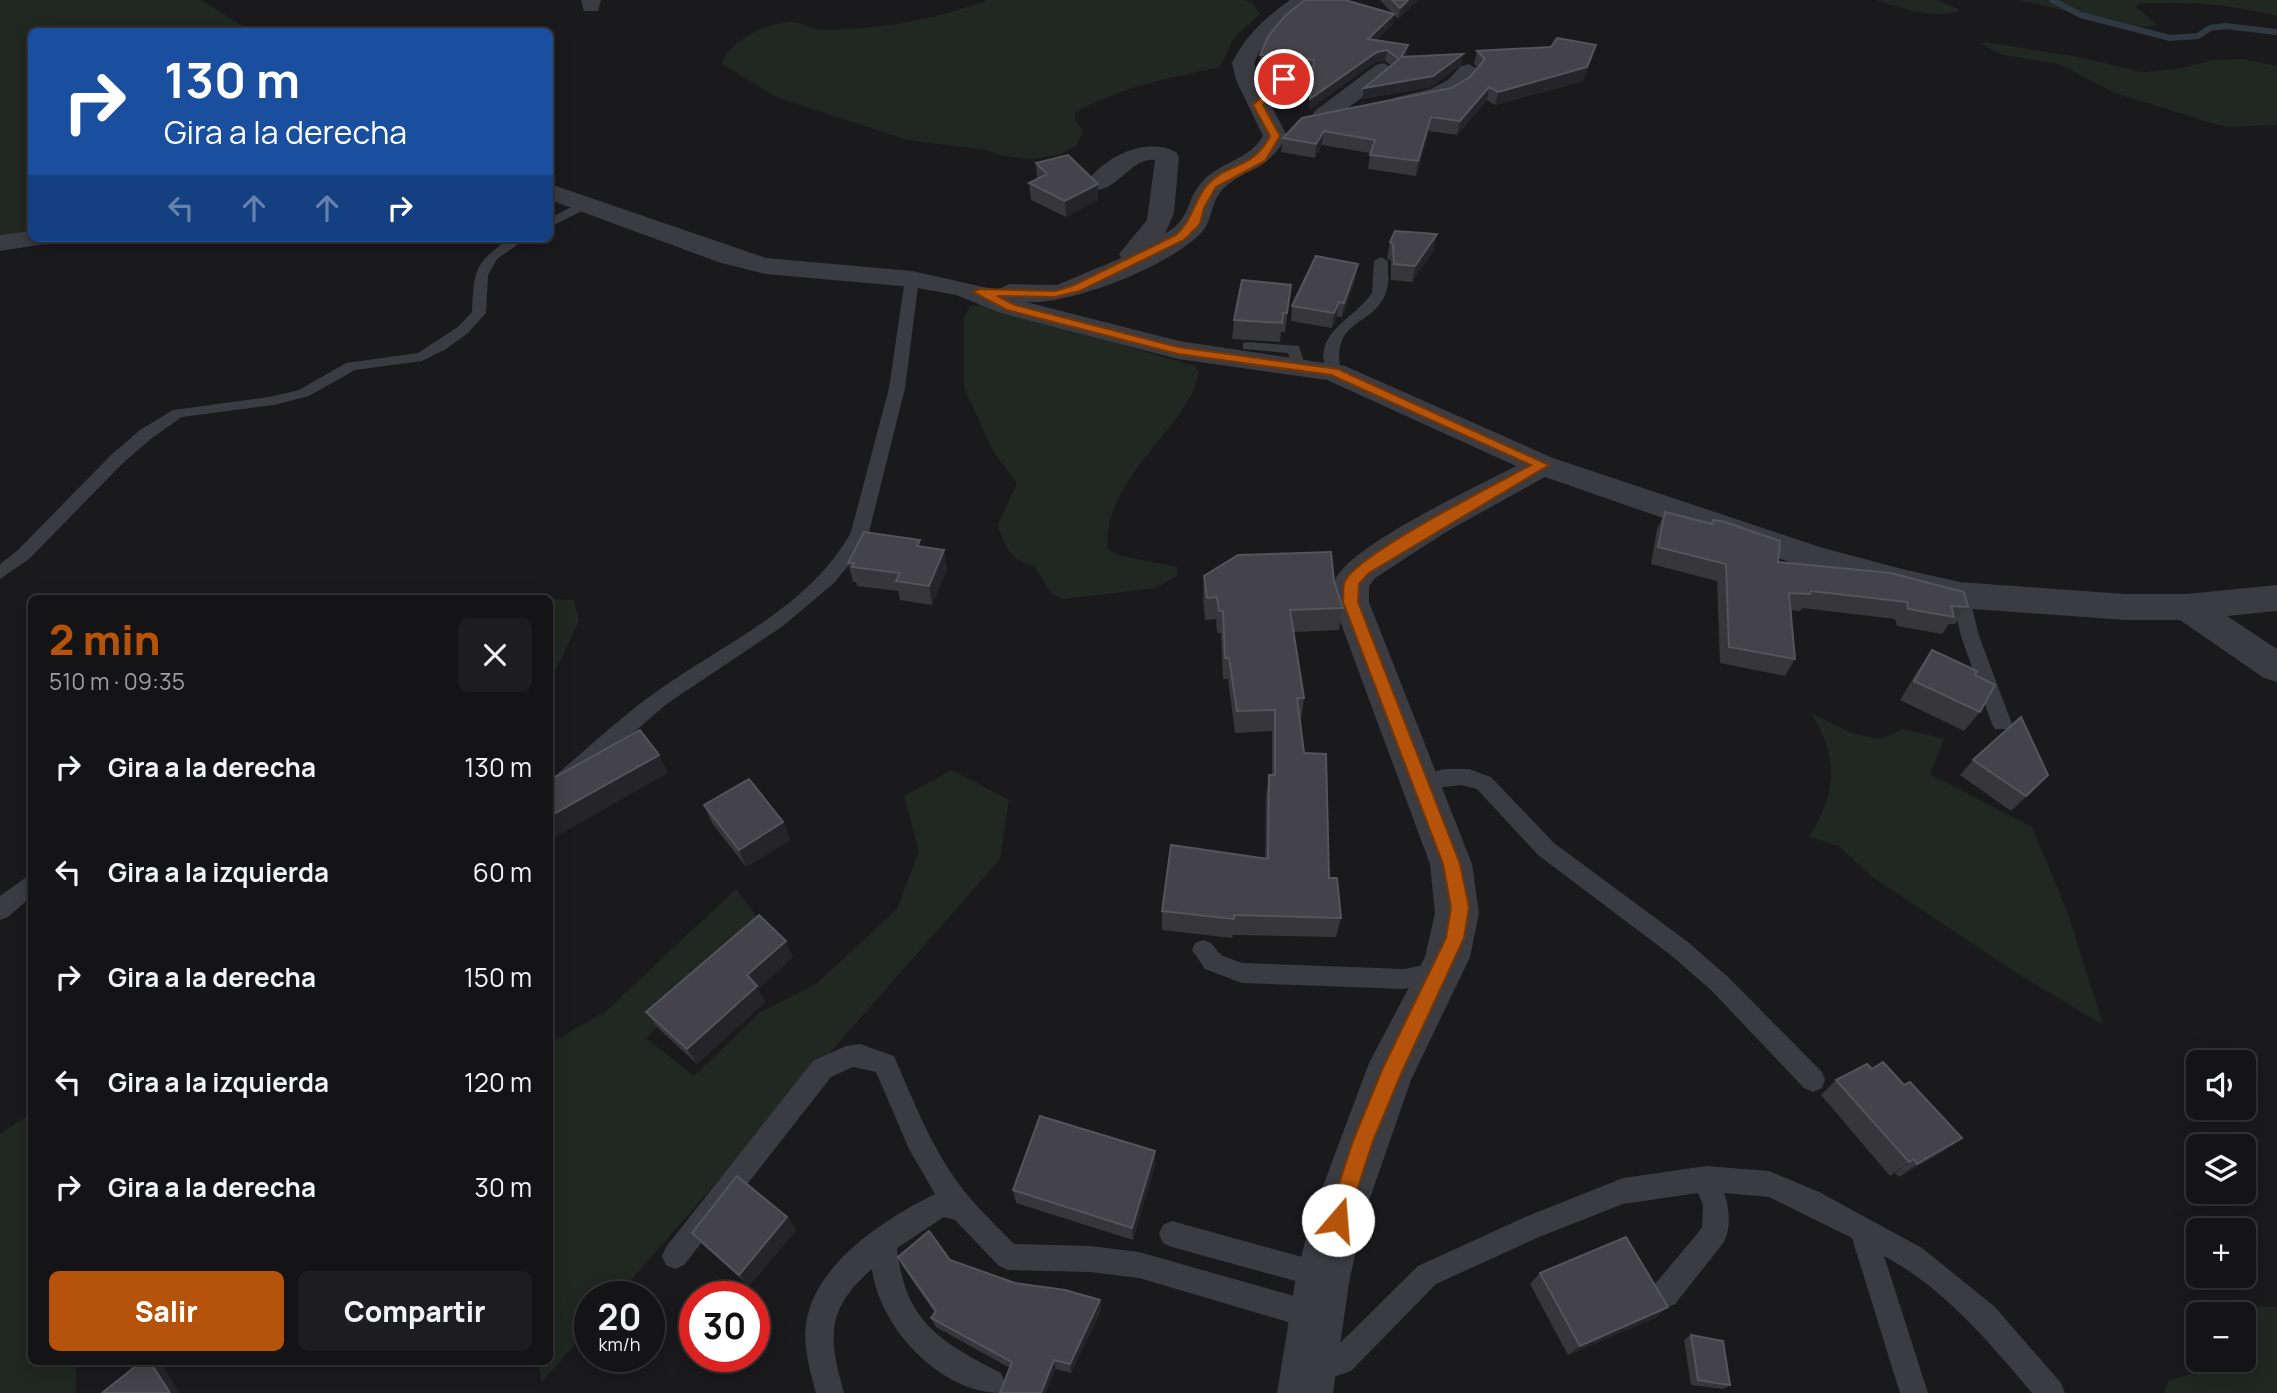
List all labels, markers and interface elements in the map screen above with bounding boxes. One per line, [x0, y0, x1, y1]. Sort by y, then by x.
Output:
text: 130 m [164, 46, 300, 113]
pin [1254, 49, 1314, 109]
icon: right [49, 56, 140, 147]
icon: arrive [1265, 60, 1303, 98]
text: Gira a la derecha [164, 110, 407, 154]
icon: left [162, 189, 200, 227]
icon: ahead [235, 189, 273, 227]
icon: ahead [308, 189, 346, 227]
icon: right [381, 189, 419, 227]
text: 2 min [49, 610, 160, 668]
button: close [458, 618, 532, 692]
text: 510 m · 09:35 [49, 665, 185, 697]
icon: right [49, 748, 87, 786]
text: Gira a la derecha [108, 749, 316, 785]
text: 130 m [464, 749, 532, 785]
icon: left [49, 853, 87, 891]
text: Gira a la izquierda [108, 854, 329, 890]
text: 60 m [473, 854, 532, 890]
icon: right [49, 958, 87, 996]
text: Gira a la derecha [108, 959, 316, 995]
text: 150 m [464, 959, 532, 995]
map controls [2186, 1050, 2256, 1372]
button: sound [2186, 1050, 2256, 1120]
icon: left [49, 1063, 87, 1101]
text: Gira a la izquierda [108, 1064, 329, 1100]
text: 120 m [464, 1064, 532, 1100]
button: layers [2186, 1134, 2256, 1204]
icon: right [49, 1168, 87, 1206]
text: Gira a la derecha [108, 1169, 316, 1205]
text: 30 m [475, 1169, 532, 1205]
position arrow [1301, 1183, 1375, 1257]
button: + [2186, 1218, 2256, 1288]
button: Salir [49, 1271, 284, 1351]
button: Compartir [298, 1271, 532, 1351]
speed limit sign: 30 [679, 1281, 770, 1372]
text: 20 [598, 1293, 641, 1341]
button: − [2186, 1302, 2256, 1372]
text: km/h [599, 1332, 640, 1356]

